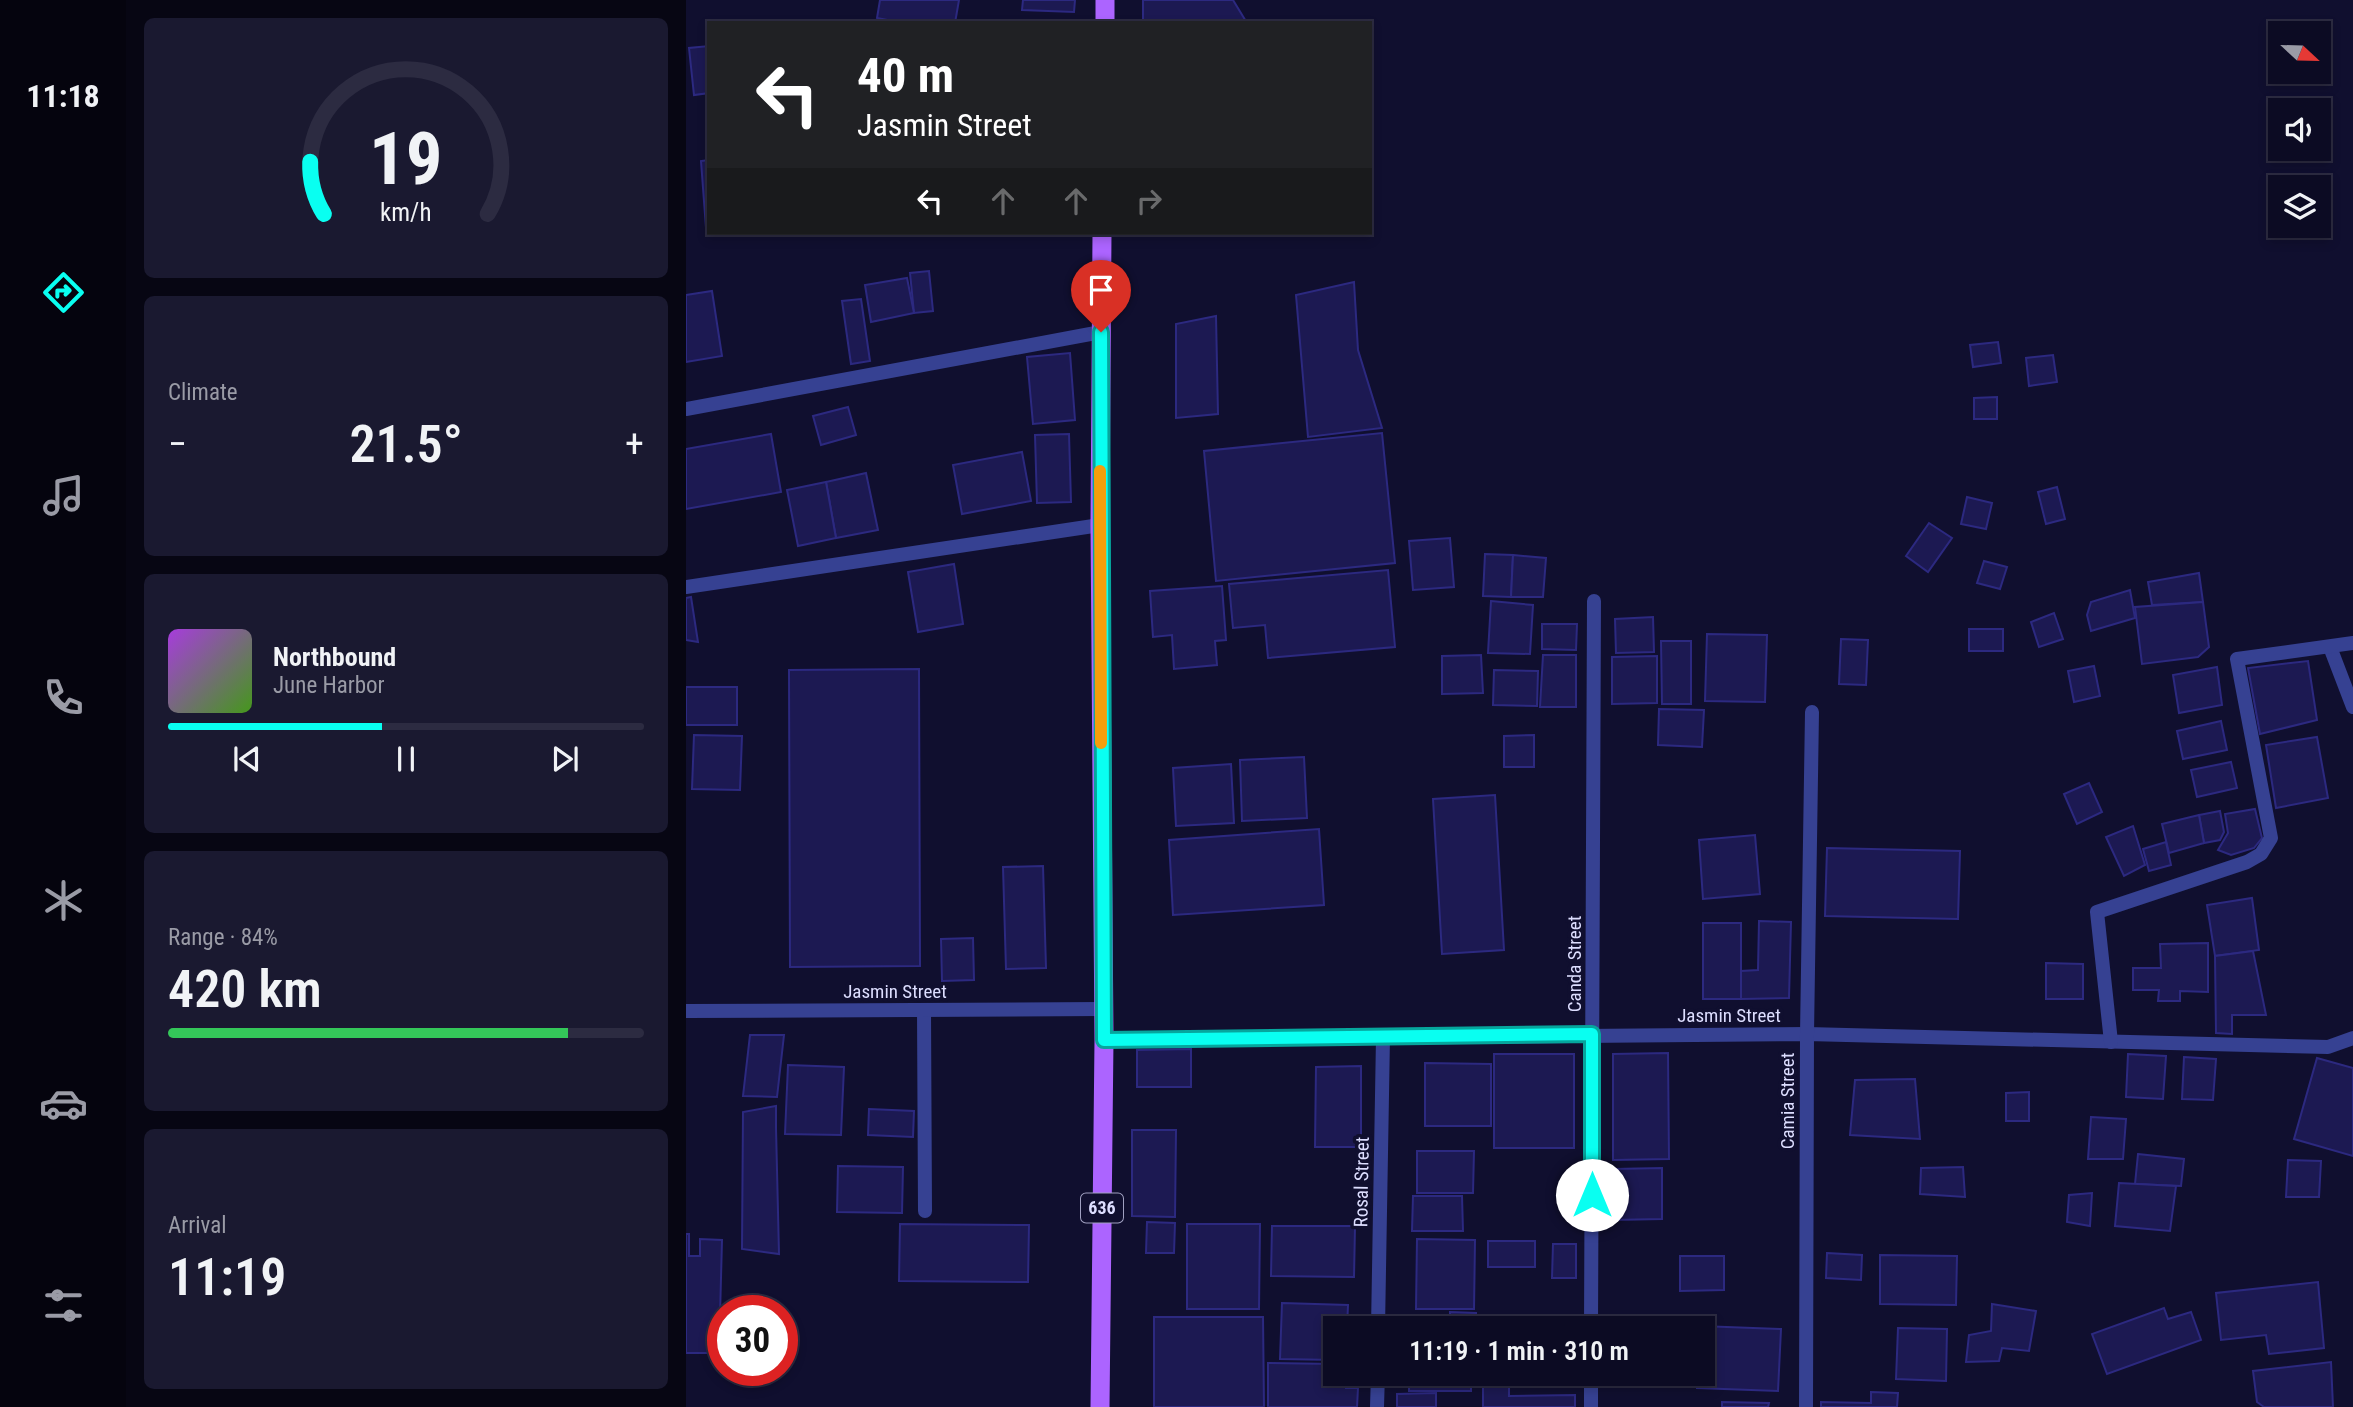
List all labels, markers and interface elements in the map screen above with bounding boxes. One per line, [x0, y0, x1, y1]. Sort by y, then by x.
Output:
north arrow [2268, 21, 2331, 84]
map controls [2268, 21, 2331, 238]
text: 40 m [857, 47, 954, 104]
icon: left [742, 49, 833, 140]
text: 11:18 [26, 77, 100, 115]
button: sound [2268, 98, 2331, 161]
text: Jasmin Street [857, 106, 1032, 144]
text: 19 [369, 116, 443, 202]
button: layers [2268, 175, 2331, 238]
icon: left [911, 182, 949, 220]
icon: ahead [984, 182, 1022, 220]
icon: ahead [1057, 182, 1095, 220]
icon: right [1130, 182, 1168, 220]
text: km/h [380, 198, 432, 227]
pin [1071, 260, 1131, 332]
icon: directions [39, 268, 88, 317]
icon: arrive [1082, 271, 1120, 309]
text: Climate [168, 379, 238, 406]
text: 21.5° [349, 414, 463, 475]
text: − [168, 422, 187, 466]
text: + [625, 422, 644, 466]
icon: music [39, 471, 88, 520]
text: Northbound [273, 642, 396, 672]
text: June Harbor [273, 672, 385, 699]
icon: phone [39, 673, 88, 722]
icon: previous [228, 740, 266, 778]
icon: pause [387, 740, 425, 778]
icon: next [546, 740, 584, 778]
icon: climate [39, 876, 88, 925]
street label: Canda Street [1563, 916, 1586, 1012]
text: Range · 84% [168, 924, 278, 951]
text: 420 km [168, 959, 322, 1020]
street label: Jasmin Street [843, 980, 947, 1003]
street label: Jasmin Street [1677, 1004, 1781, 1027]
street label: Camia Street [1776, 1053, 1799, 1149]
icon: car [39, 1079, 88, 1128]
street label: Rosal Street [1349, 1136, 1374, 1228]
position arrow [1555, 1158, 1629, 1232]
road number: 636 [1081, 1194, 1123, 1223]
text: Arrival [168, 1212, 227, 1239]
text: 11:19 [168, 1247, 286, 1308]
icon: filters [39, 1281, 88, 1330]
speed limit sign: 30 [707, 1295, 798, 1386]
text: 11:19 · 1 min · 310 m [1409, 1336, 1629, 1366]

